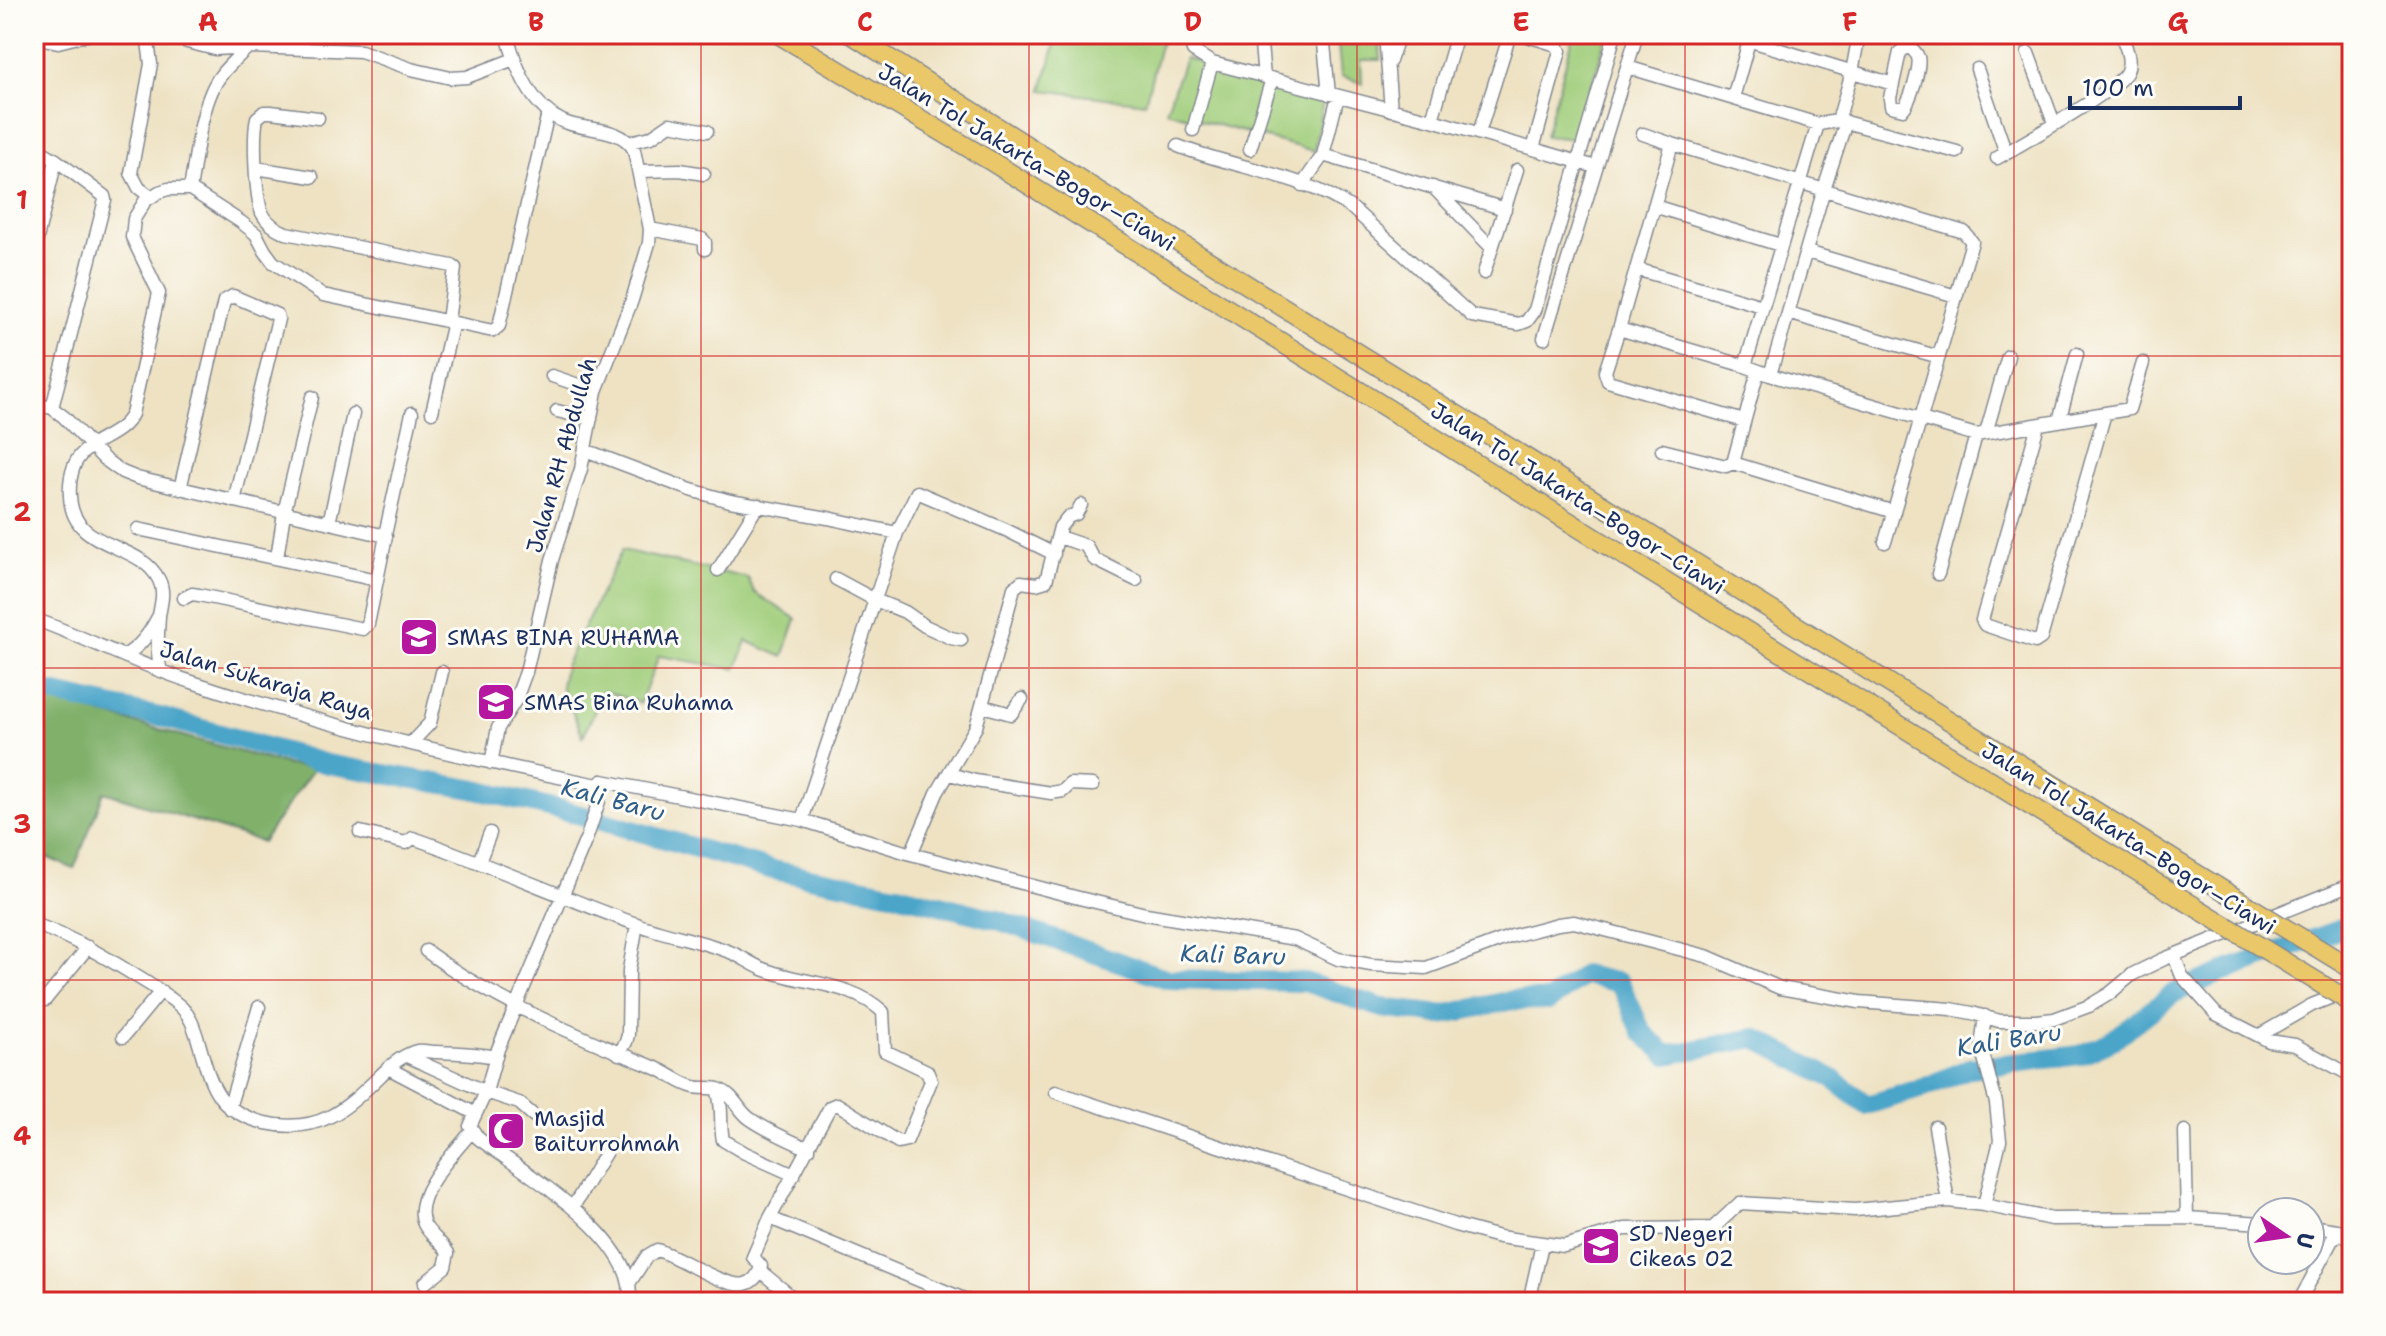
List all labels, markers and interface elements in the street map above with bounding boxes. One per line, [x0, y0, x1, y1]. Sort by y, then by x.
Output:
text: A [198, 4, 218, 39]
text: B [528, 4, 544, 39]
text: C [857, 4, 873, 39]
text: D [1184, 4, 1202, 39]
text: E [1512, 4, 1530, 39]
text: F [1842, 4, 1858, 39]
text: G [2168, 4, 2189, 39]
street label: Jalan Tol Jakarta–Bogor–Ciawi [873, 57, 1181, 258]
scale bar [2070, 60, 2240, 110]
text: 100 m [2082, 72, 2154, 104]
text: 1 [16, 182, 28, 217]
street label: Jalan RH Abdullah [520, 354, 603, 556]
street label: Jalan Tol Jakarta–Bogor–Ciawi [1425, 396, 1730, 601]
text: 2 [13, 494, 31, 529]
school or university icon: SMAS BINA RUHAMA [398, 616, 440, 658]
place label: SMAS BINA RUHAMA [447, 623, 680, 652]
street label: Jalan Sukaraja Raya [156, 634, 376, 727]
school or university icon: SMAS Bina Ruhama [475, 681, 517, 723]
place label: SMAS Bina Ruhama [524, 688, 734, 717]
street label: Jalan Tol Jakarta–Bogor–Ciawi [1976, 736, 2281, 941]
water label: Kali Baru [558, 771, 668, 829]
text: 3 [13, 806, 31, 841]
water label: Kali Baru [1180, 937, 1287, 973]
water label: Kali Baru [1954, 1016, 2064, 1064]
place label: Masjid Baiturrohmah [534, 1104, 680, 1158]
mosque icon: Masjid Baiturrohmah [485, 1110, 527, 1152]
text: 4 [13, 1118, 31, 1153]
north arrow [2246, 1196, 2326, 1276]
place label: SD Negeri Cikeas 02 [1629, 1219, 1734, 1273]
school or university icon: SD Negeri Cikeas 02 [1580, 1225, 1622, 1267]
text: U [2289, 1230, 2321, 1251]

